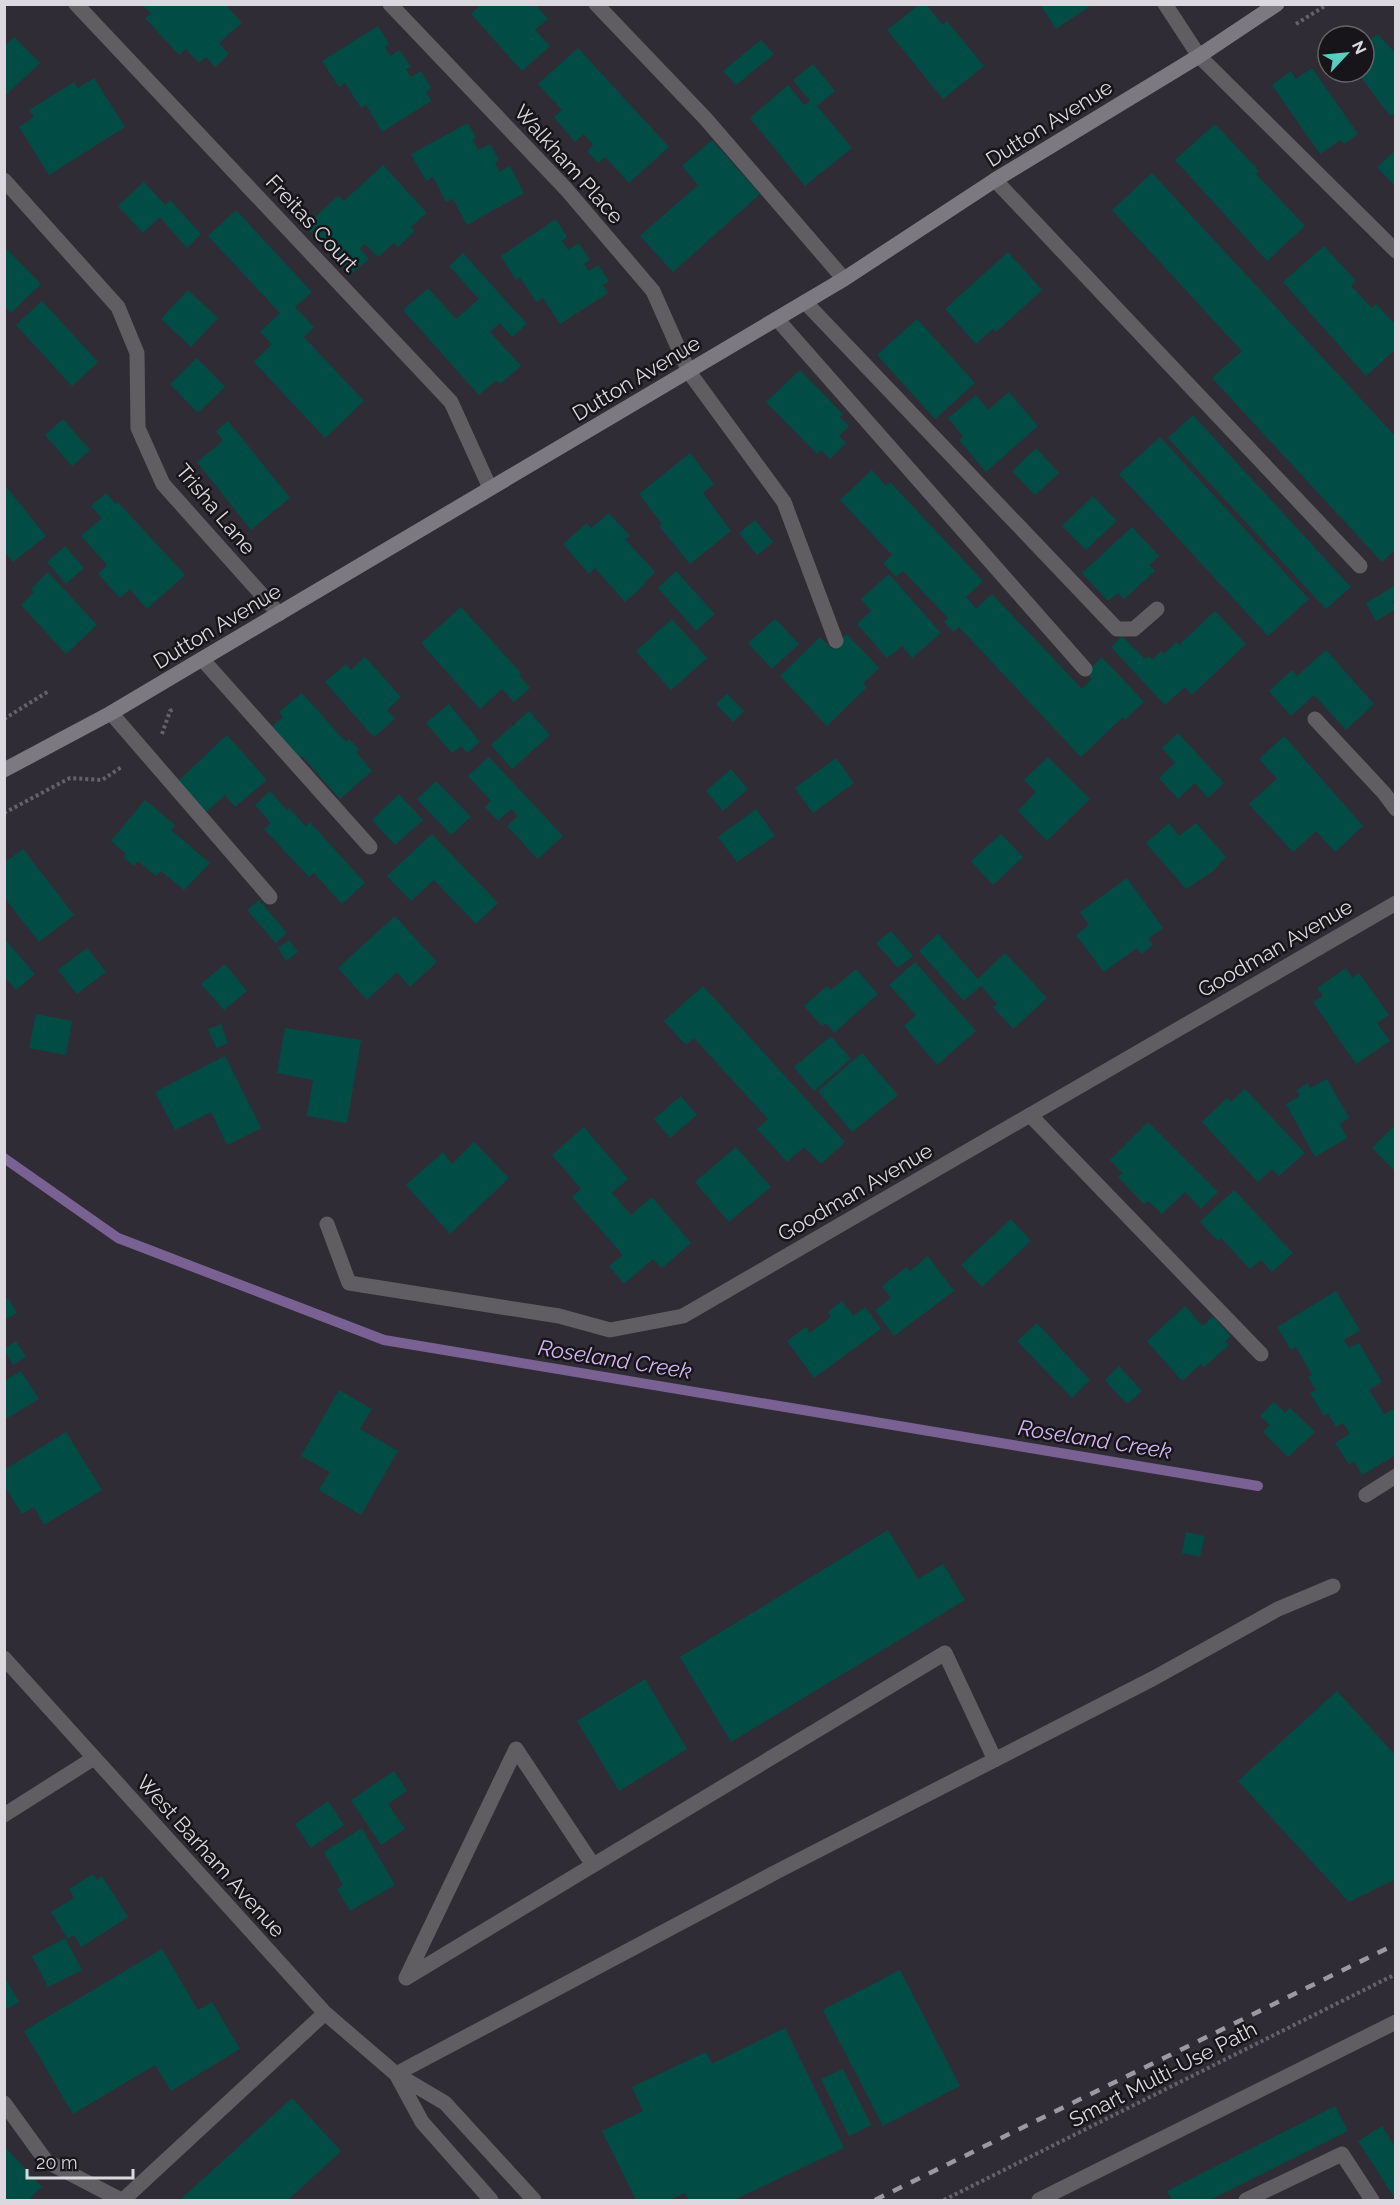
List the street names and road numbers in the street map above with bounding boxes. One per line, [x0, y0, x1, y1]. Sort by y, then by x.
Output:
street label: Dutton Avenue [981, 74, 1117, 172]
street label: Walkham Place [509, 99, 629, 229]
street label: Freitas Court [261, 169, 363, 277]
street label: Dutton Avenue [568, 330, 704, 426]
street label: Trisha Lane [171, 459, 261, 559]
street label: Dutton Avenue [149, 578, 285, 674]
street label: Goodman Avenue [1193, 894, 1357, 1002]
street label: Goodman Avenue [773, 1138, 937, 1246]
street label: West Barham Avenue [132, 1770, 290, 1942]
street label: Smart Multi-Use Path [1065, 2016, 1261, 2132]

